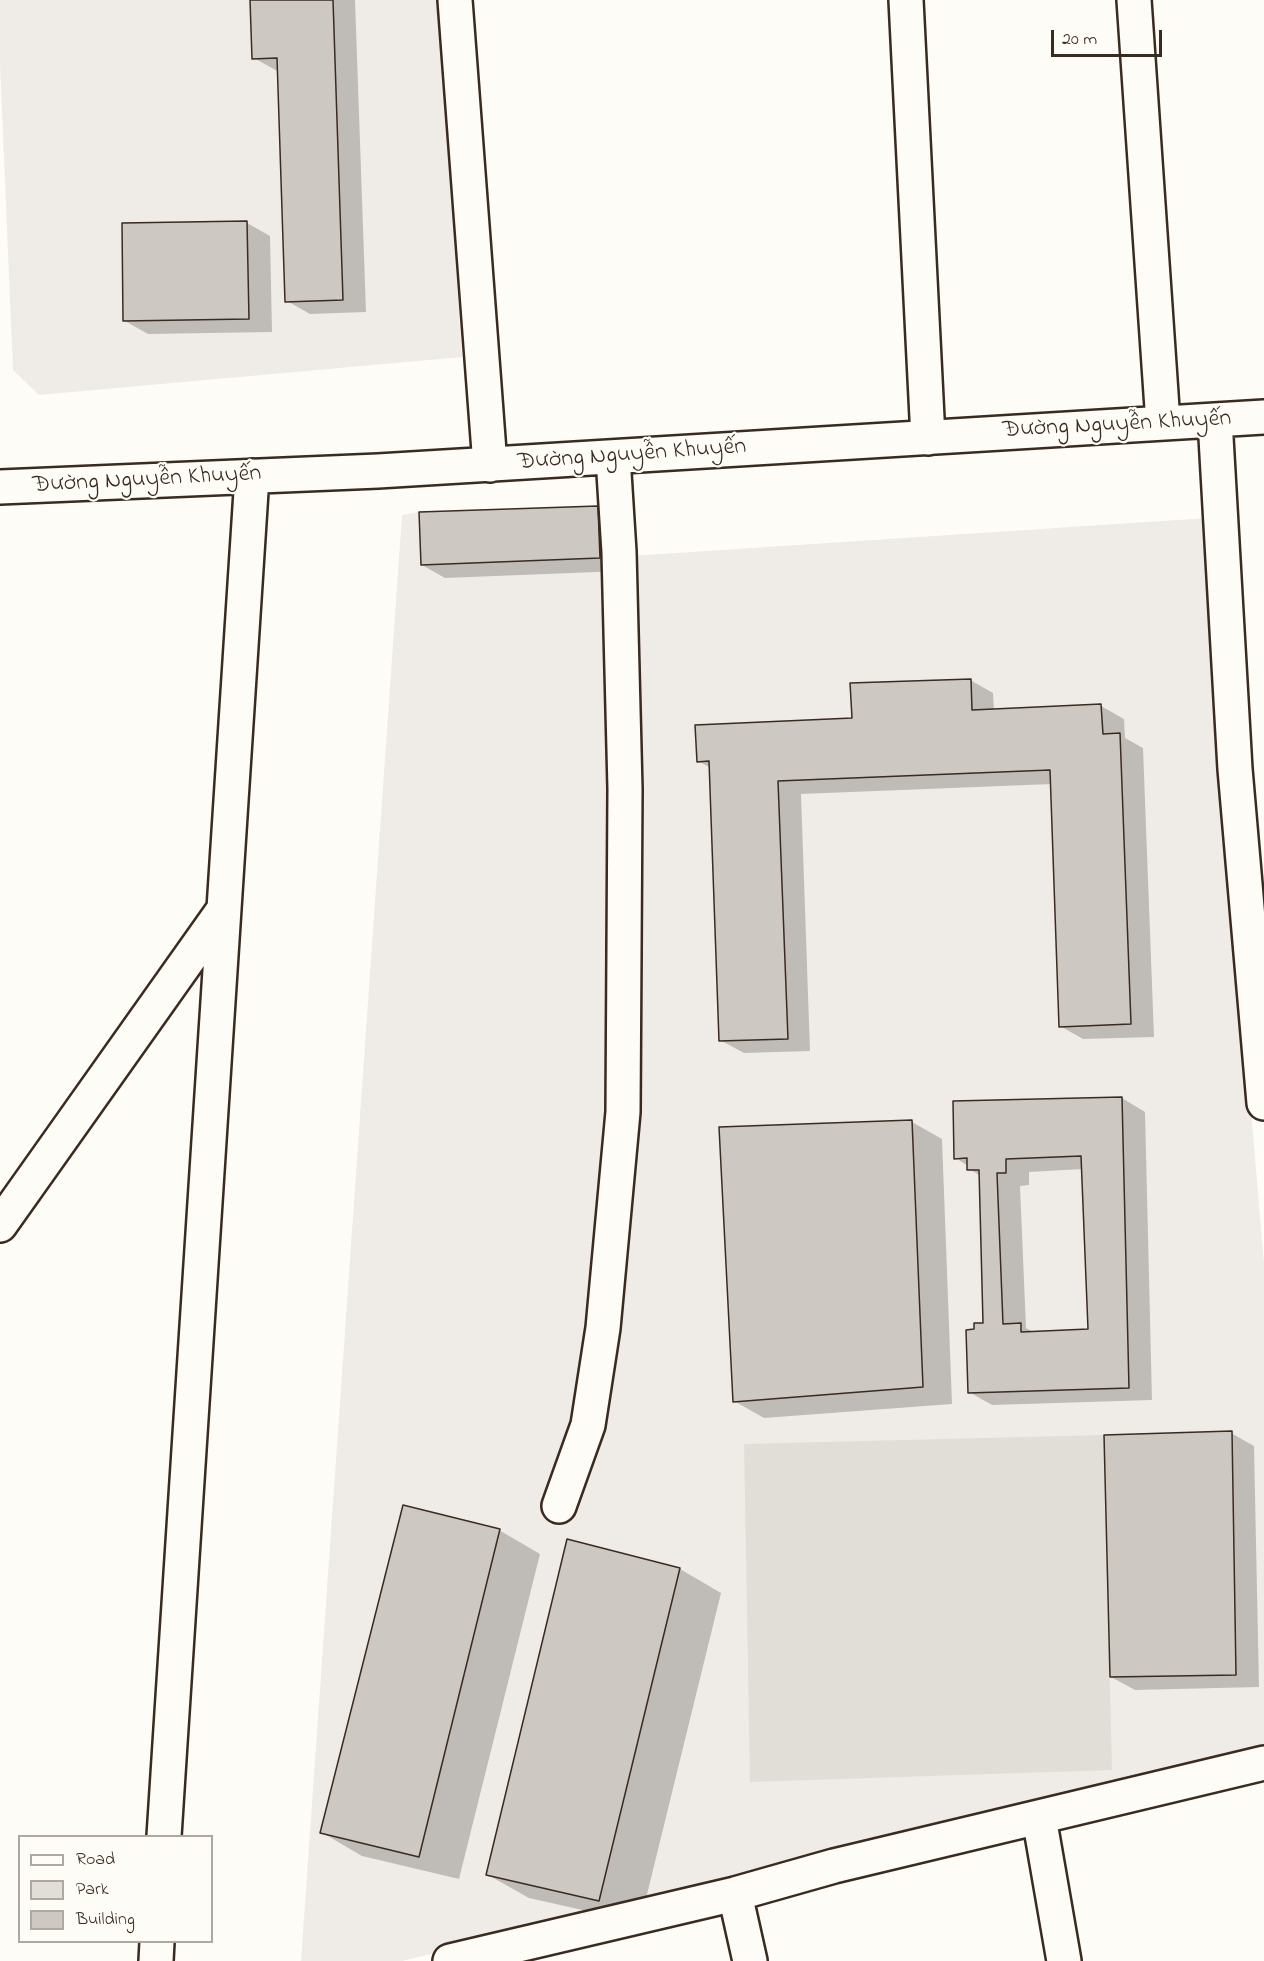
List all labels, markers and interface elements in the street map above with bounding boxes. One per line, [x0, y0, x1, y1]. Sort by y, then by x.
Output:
scale bar [1054, 18, 1165, 56]
text: 20 m [1062, 27, 1097, 53]
street label: Đường Nguyễn Khuyến [1002, 406, 1232, 446]
street label: Đường Nguyễn Khuyến [517, 434, 747, 478]
street label: Đường Nguyễn Khuyến [32, 461, 262, 501]
legend [18, 1835, 213, 1943]
text: Road [76, 1847, 115, 1873]
text: Park [76, 1877, 109, 1903]
text: Building [76, 1907, 135, 1933]

